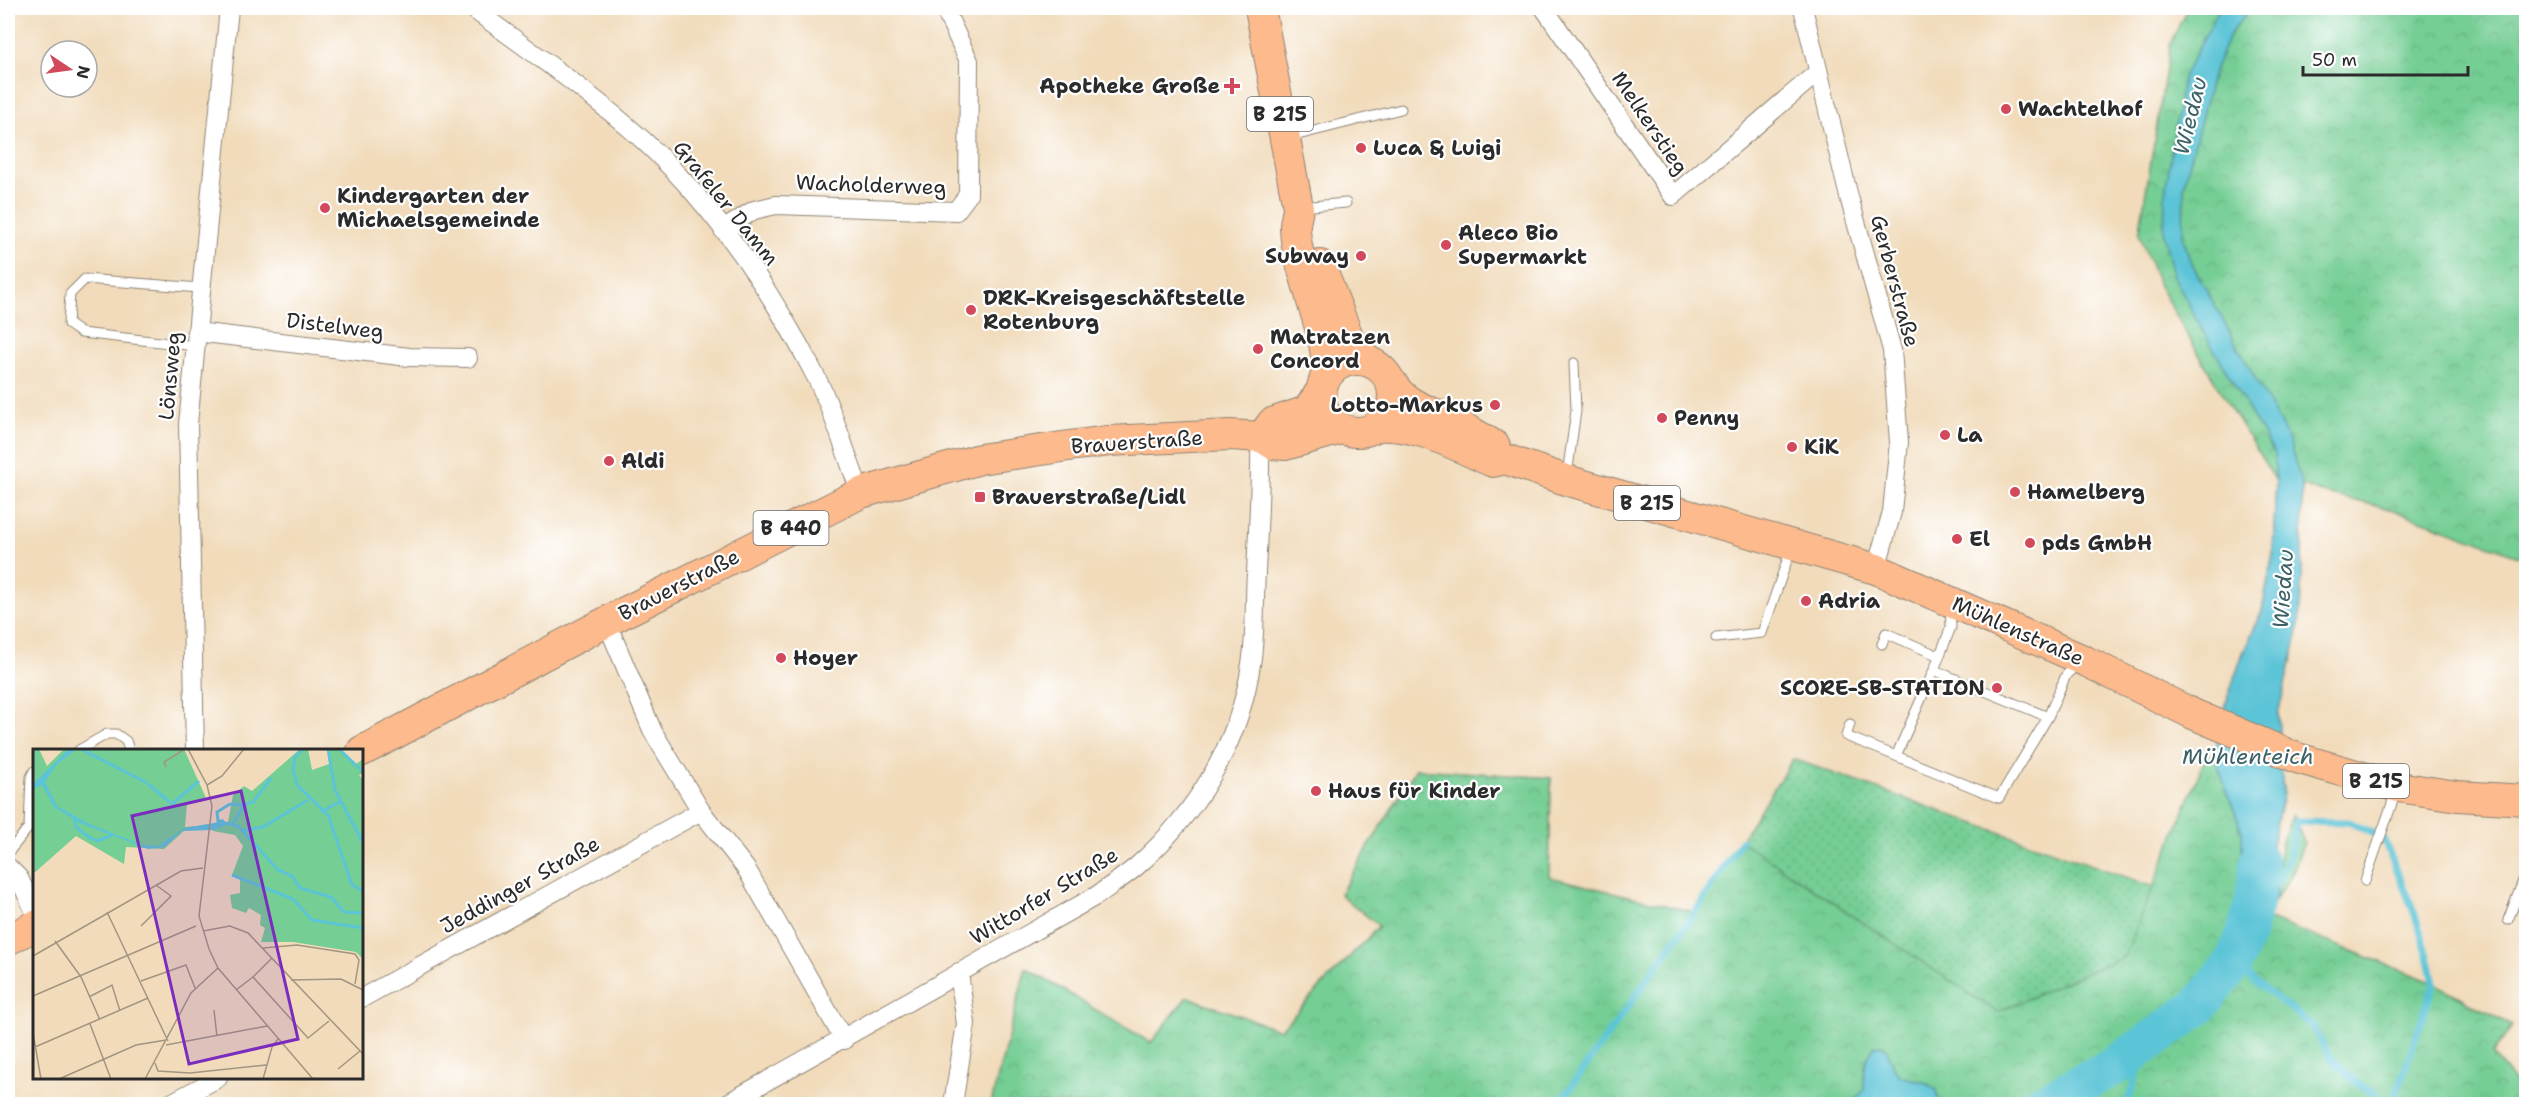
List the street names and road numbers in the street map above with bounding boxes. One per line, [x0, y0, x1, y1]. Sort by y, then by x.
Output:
street label: Melkerstieg [1605, 66, 1695, 180]
road number: B 215 [1247, 97, 1313, 131]
street label: Grafeler Damm [667, 135, 785, 271]
street label: Wacholderweg [795, 168, 947, 202]
street label: Gerberstraße [1864, 212, 1926, 350]
street label: Distelweg [285, 306, 385, 346]
street label: Lönsweg [152, 331, 188, 421]
street label: Brauerstraße [1070, 423, 1204, 461]
road number: B 215 [1614, 486, 1680, 520]
road number: B 440 [754, 511, 828, 545]
street label: Brauerstraße [614, 543, 744, 627]
street label: Mühlenstraße [1948, 589, 2088, 673]
road number: B 215 [2343, 764, 2409, 798]
street label: Jeddinger Straße [435, 830, 605, 940]
street label: Wittorfer Straße [965, 841, 1123, 951]

